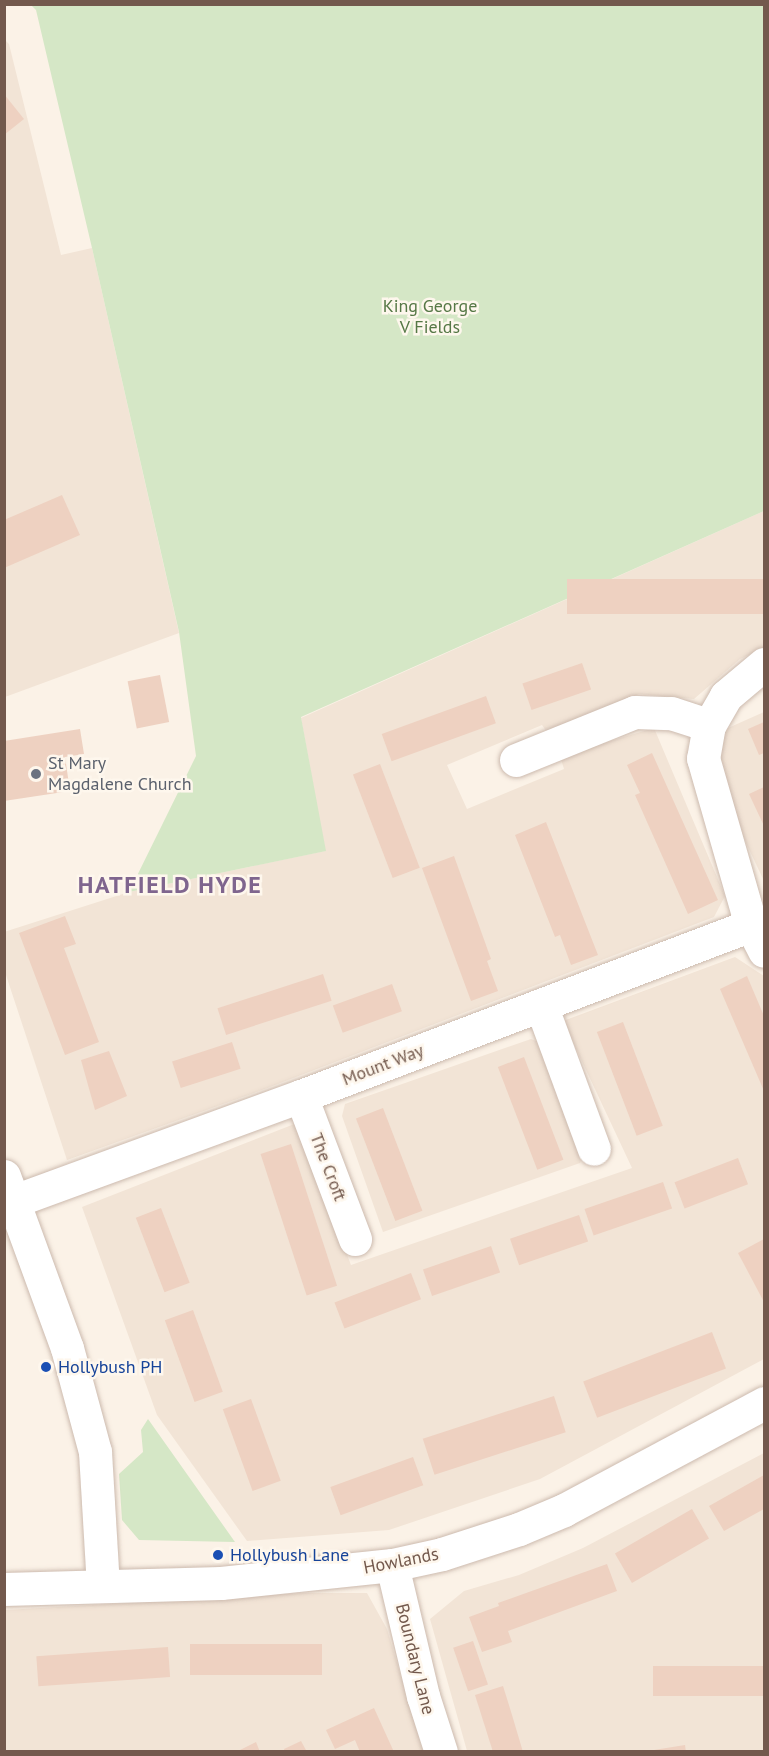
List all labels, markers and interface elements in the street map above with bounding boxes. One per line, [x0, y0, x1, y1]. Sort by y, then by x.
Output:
park label: King George V Fields [383, 296, 477, 338]
place label: St Mary Magdalene Church [48, 753, 192, 795]
marker: St Mary Magdalene Church [29, 767, 43, 781]
district label: HATFIELD HYDE [78, 871, 262, 899]
street label: Mount Way [339, 1040, 427, 1090]
street label: The Croft [305, 1130, 351, 1204]
place label: Hollybush PH [58, 1356, 162, 1378]
marker: Hollybush PH [39, 1360, 53, 1374]
street label: Howlands [362, 1543, 440, 1579]
place label: Hollybush Lane [230, 1544, 349, 1566]
marker: Hollybush Lane [211, 1548, 225, 1562]
street label: Boundary Lane [391, 1601, 439, 1717]

